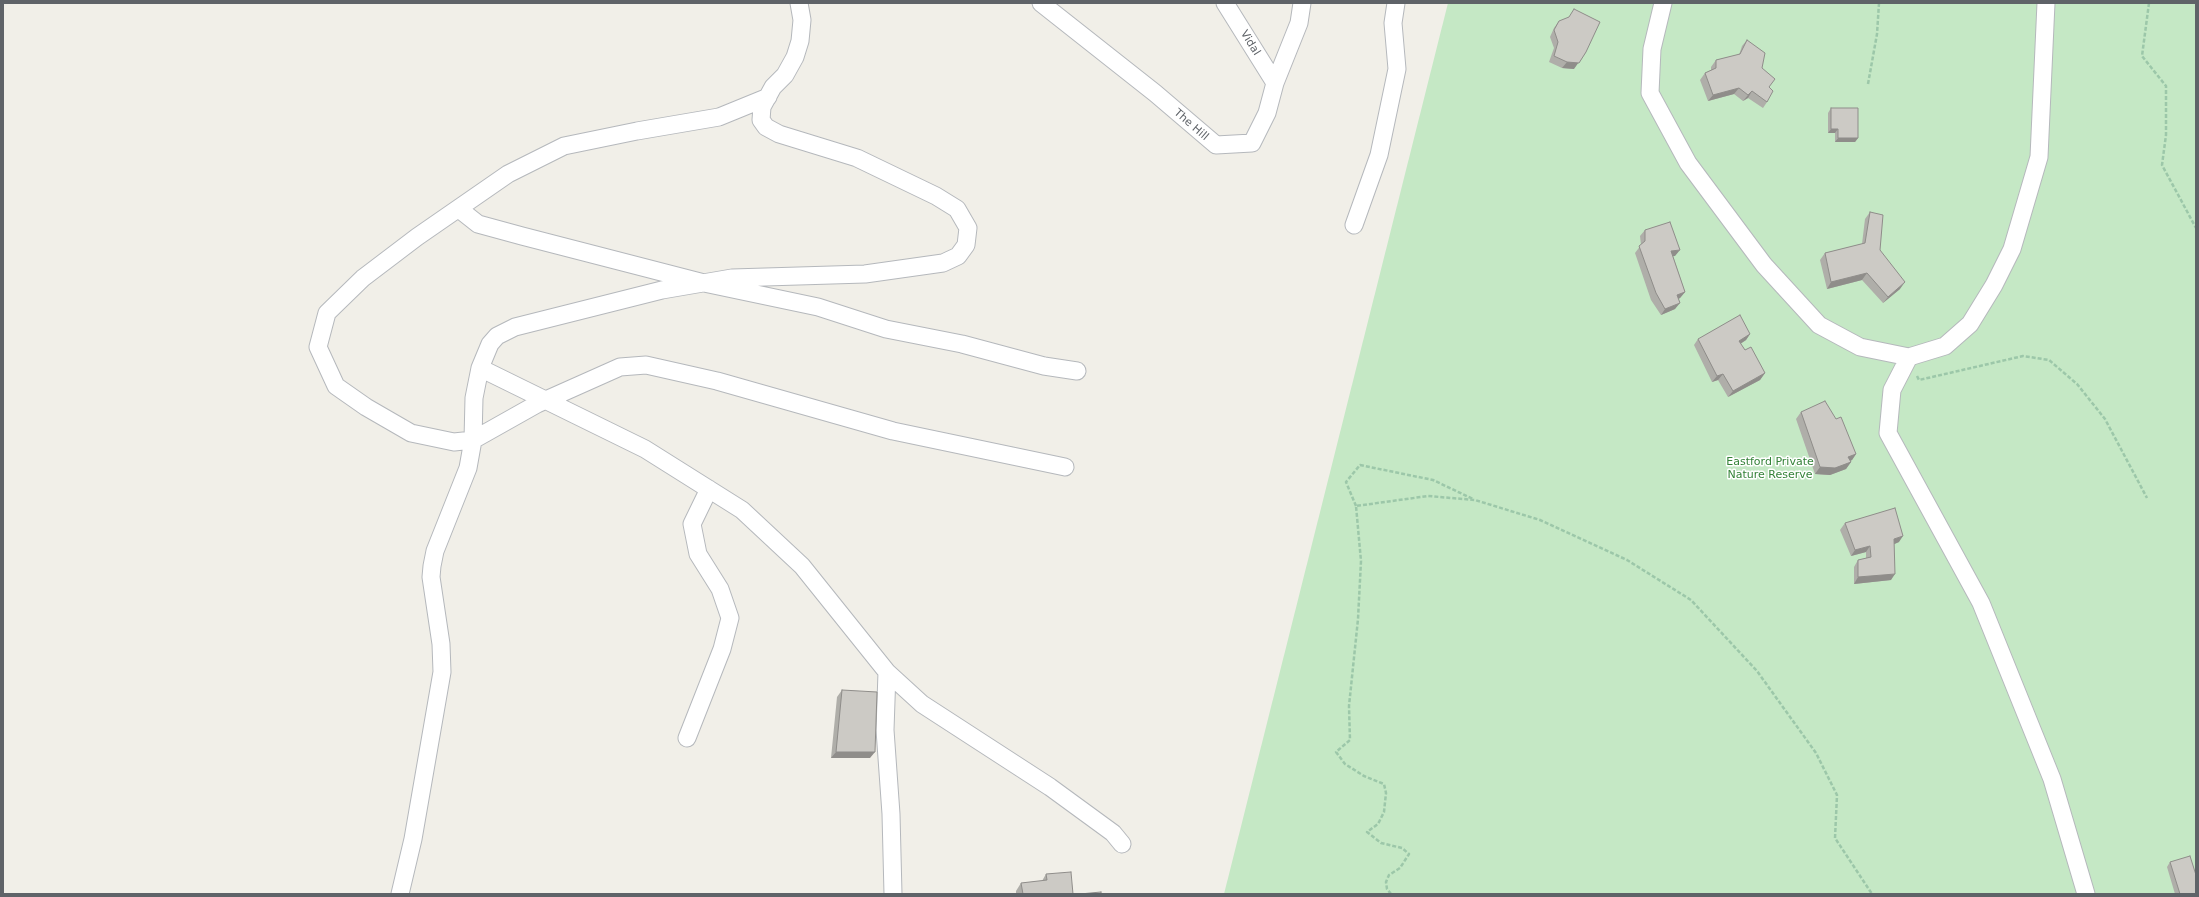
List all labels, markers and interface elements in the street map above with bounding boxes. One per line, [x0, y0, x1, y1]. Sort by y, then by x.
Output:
street label: Vidal [1237, 28, 1263, 58]
street label: The Hill [1171, 106, 1211, 144]
park label: Eastford Private Nature Reserve [1726, 455, 1814, 481]

